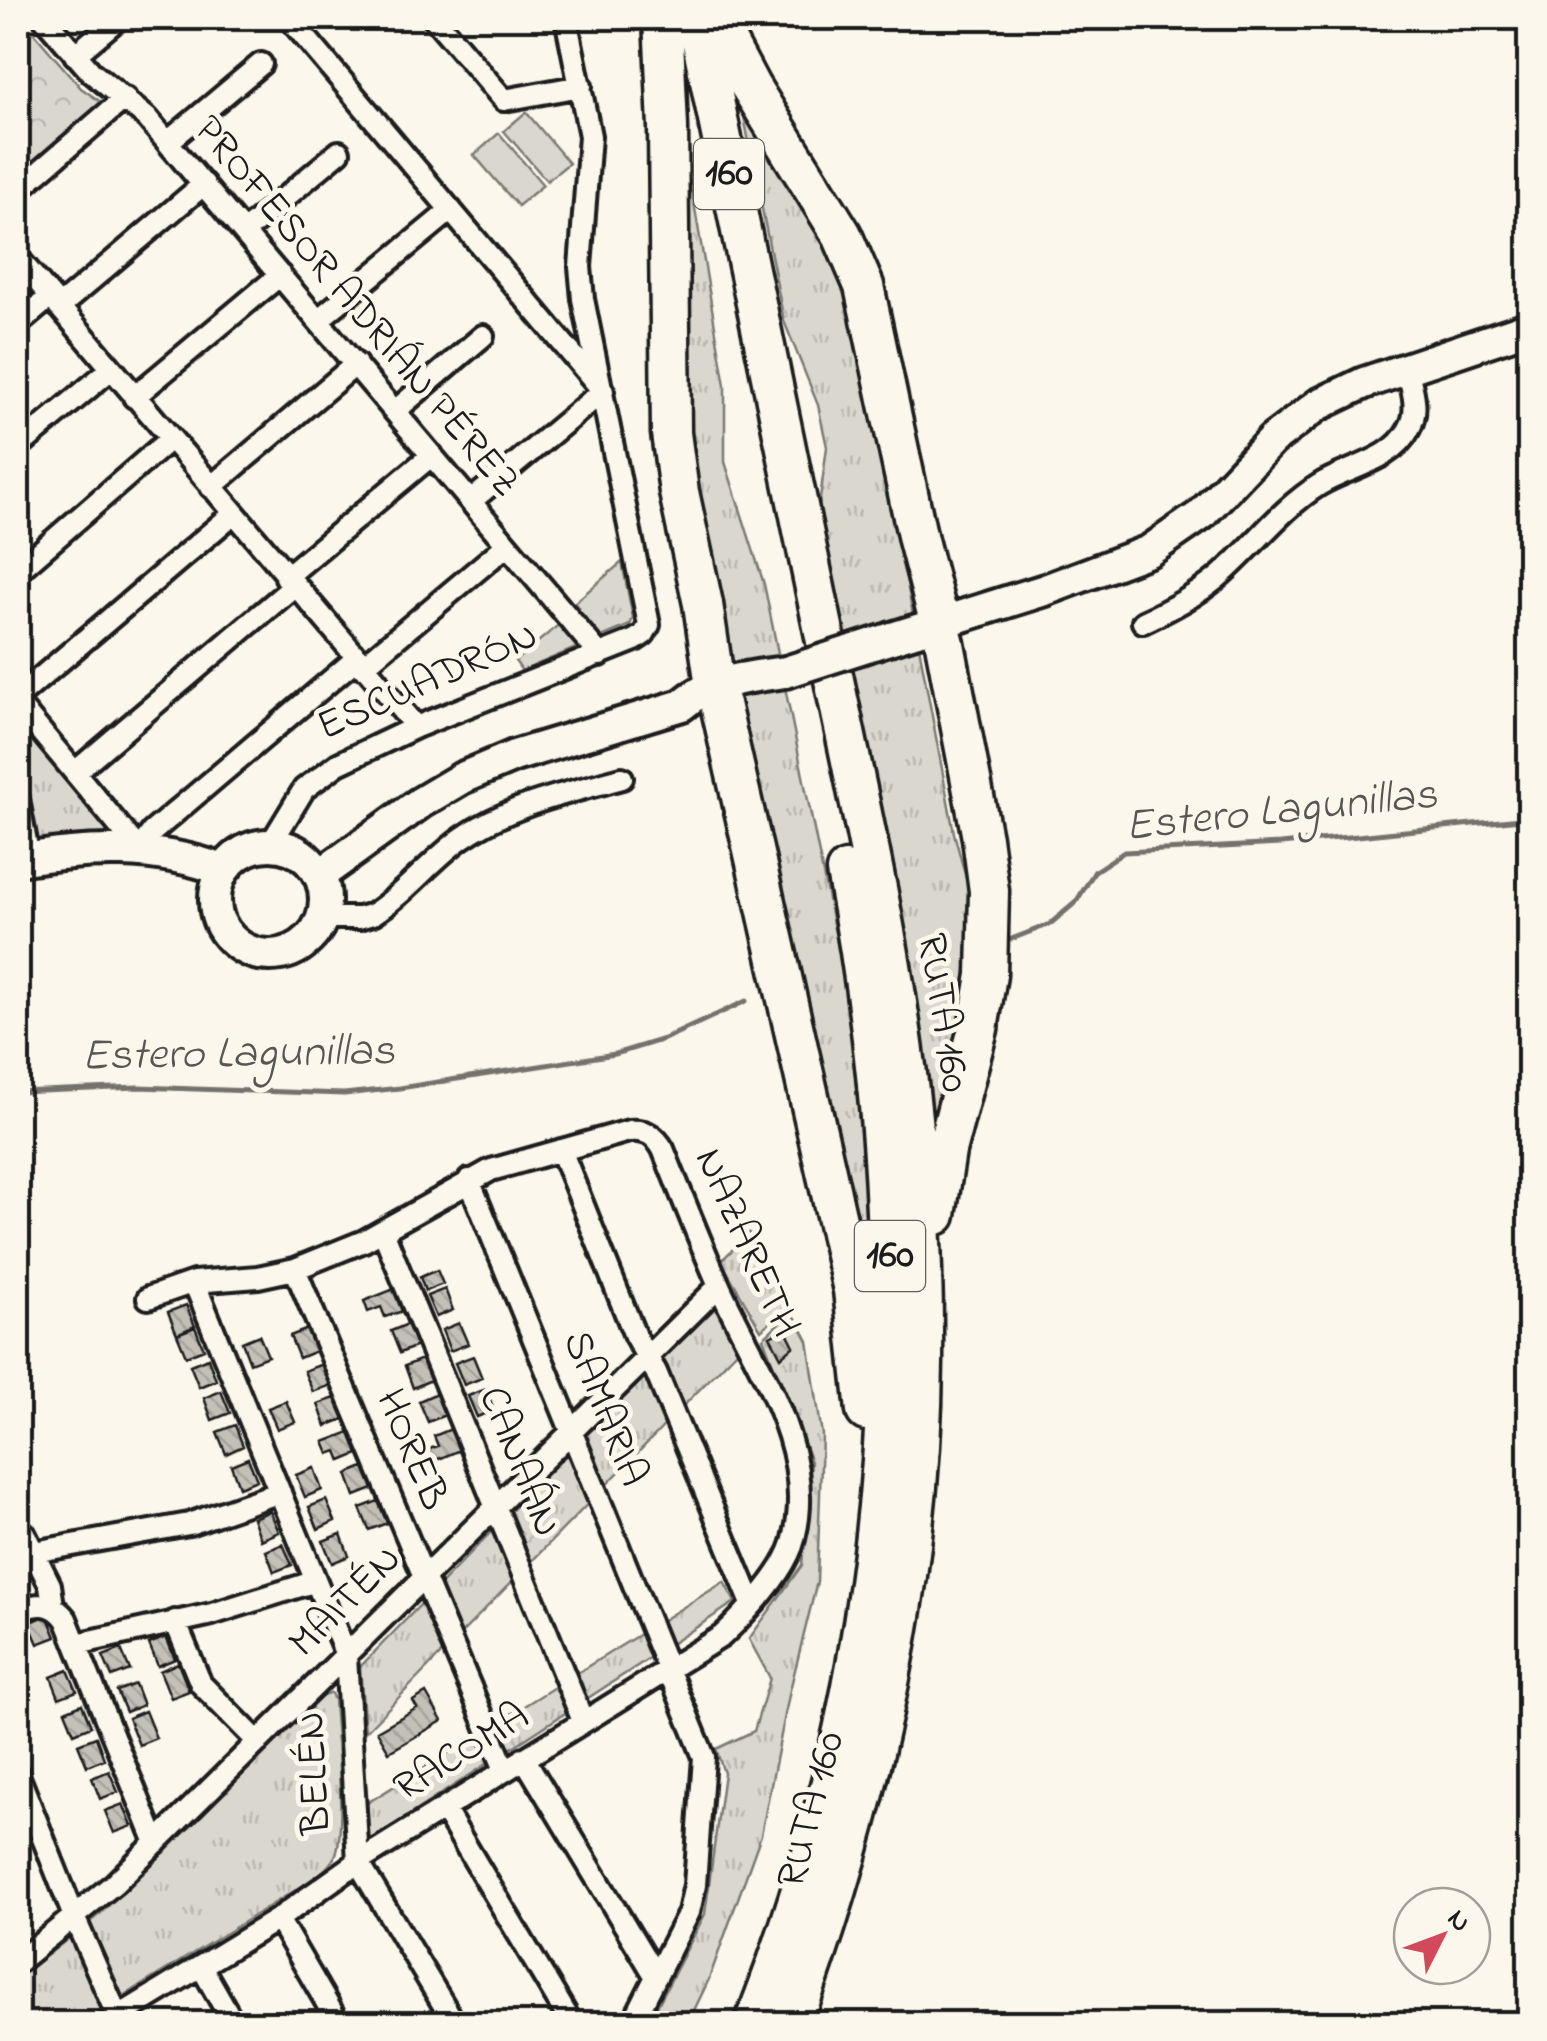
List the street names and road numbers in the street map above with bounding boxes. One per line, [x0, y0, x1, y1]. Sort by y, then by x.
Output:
street label: PROFESOR ADRIÁN PÉREZ [178, 103, 534, 511]
road number: 160 [694, 139, 764, 209]
street label: ESCUADRÓN [308, 606, 548, 758]
street label: RUTA 160 [899, 929, 985, 1097]
street label: NAZARETH [677, 1139, 815, 1347]
road number: 160 [855, 1221, 925, 1291]
street label: SAMARIA [545, 1322, 663, 1496]
street label: CANAÁN [461, 1378, 577, 1546]
street label: HOREB [358, 1380, 464, 1520]
street label: MAITÉN [275, 1531, 417, 1673]
street label: RACOMA [382, 1687, 542, 1819]
street label: BELÉN [281, 1710, 349, 1837]
street label: RUTA 160 [762, 1725, 862, 1895]

